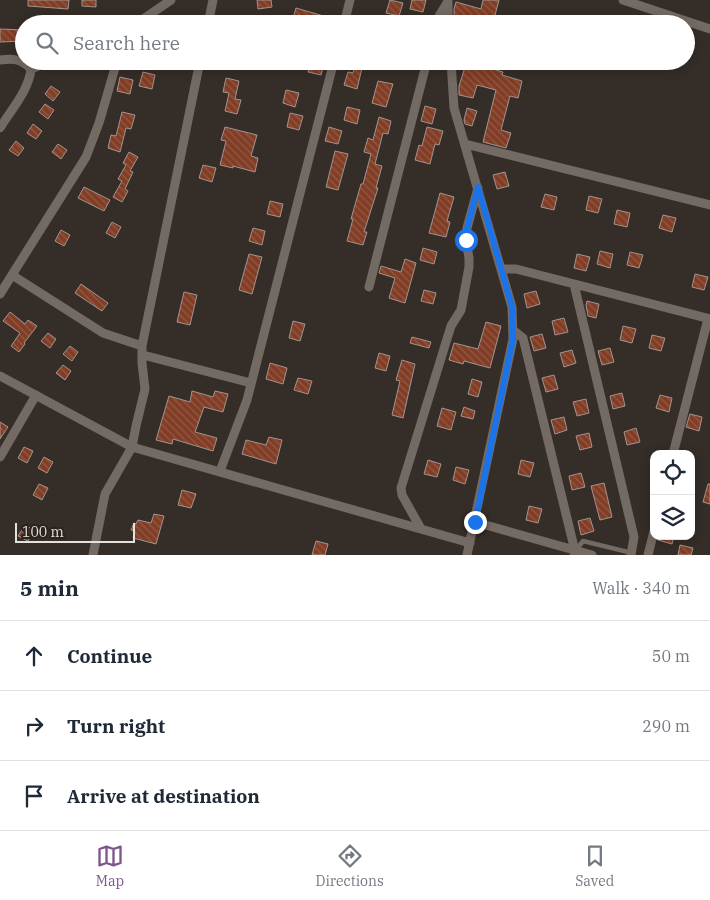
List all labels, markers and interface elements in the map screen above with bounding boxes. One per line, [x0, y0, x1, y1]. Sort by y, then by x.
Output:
search box [15, 15, 695, 70]
icon: search [33, 29, 61, 57]
text: Search here [73, 31, 180, 55]
route start [455, 229, 478, 252]
map controls [650, 450, 695, 540]
button: locate [650, 450, 695, 495]
button: layers [650, 495, 695, 540]
route end [464, 511, 487, 534]
scale bar [15, 520, 135, 543]
text: 100 m [22, 523, 64, 541]
text: 5 min [20, 574, 79, 602]
text: Walk · 340 m [592, 578, 690, 598]
icon: ahead [20, 642, 48, 670]
text: Continue [67, 644, 152, 668]
text: 50 m [652, 646, 690, 666]
icon: right [20, 712, 48, 740]
text: Turn right [67, 714, 165, 738]
text: 290 m [642, 716, 690, 736]
icon: arrive [20, 782, 48, 810]
text: Arrive at destination [67, 784, 260, 808]
tab: Map [96, 842, 124, 890]
tab: Directions [316, 842, 384, 890]
tab: Saved [575, 842, 614, 890]

